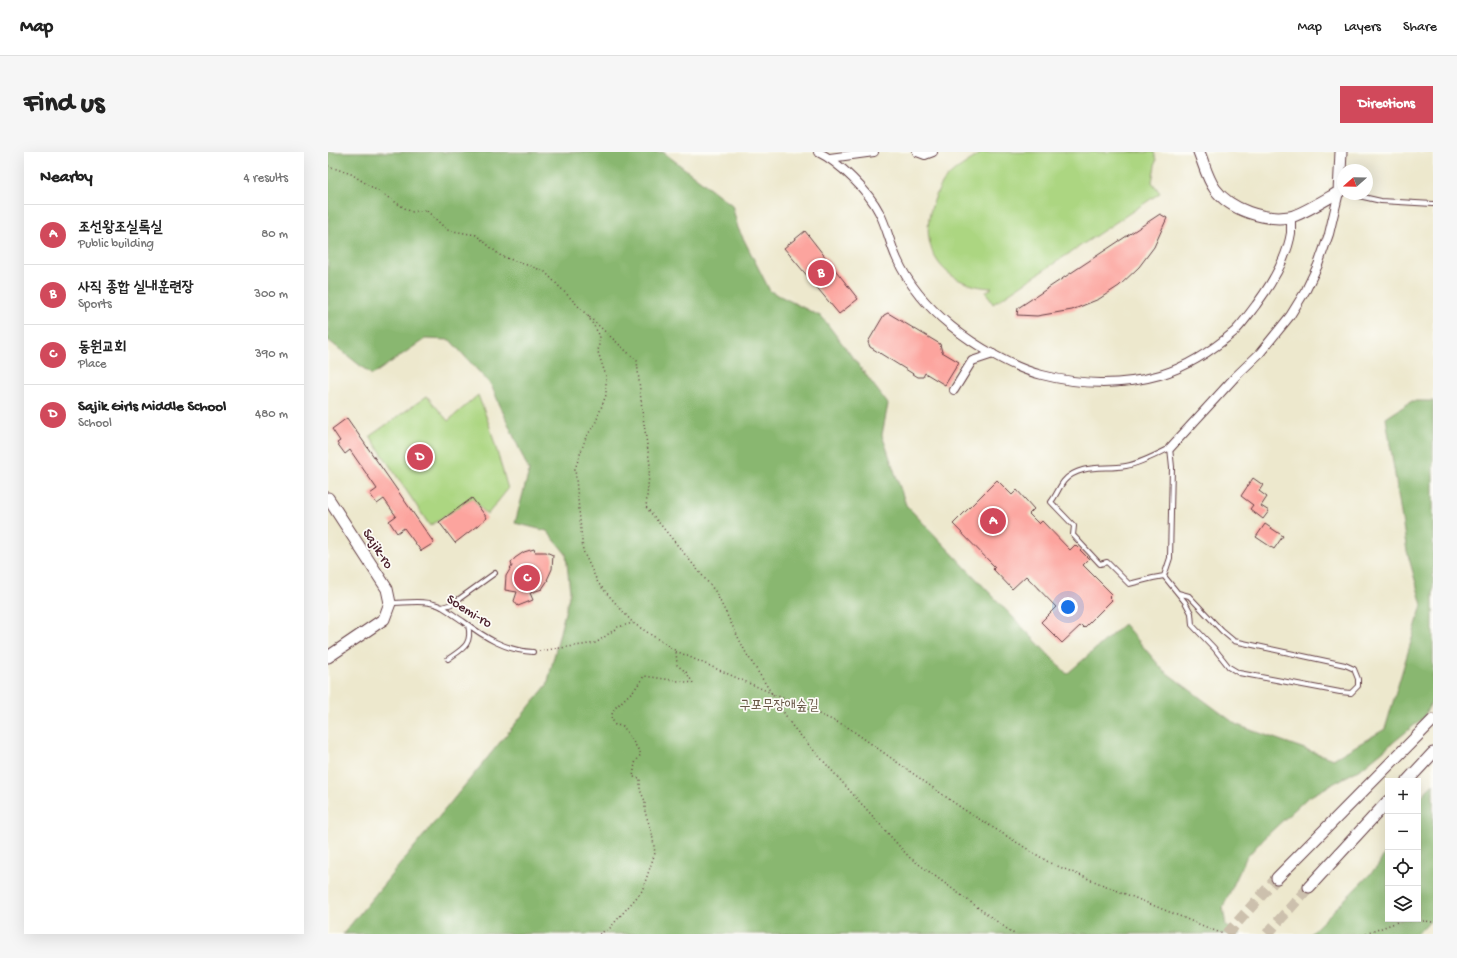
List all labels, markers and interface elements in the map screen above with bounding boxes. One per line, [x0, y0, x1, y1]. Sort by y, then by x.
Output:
text: Map [20, 16, 53, 39]
text: Map [1298, 19, 1322, 36]
text: Layers [1344, 19, 1381, 36]
text: Share [1403, 19, 1437, 36]
button: Directions [1340, 86, 1433, 123]
text: Find us [24, 88, 104, 121]
north arrow [1337, 164, 1373, 200]
text: Nearby [40, 168, 93, 188]
text: 4 results [244, 171, 288, 186]
text: 조선왕조실록실 [78, 219, 163, 237]
text: A [49, 227, 57, 242]
text: 80 m [261, 227, 288, 242]
text: Public building [78, 237, 154, 252]
pin: B [808, 258, 834, 288]
text: 사직 종합 실내훈련장 [78, 279, 194, 297]
text: B [50, 287, 56, 302]
text: 300 m [254, 287, 288, 302]
text: Sports [78, 297, 112, 312]
text: 동원교회 [78, 339, 126, 357]
text: C [49, 347, 57, 362]
text: 390 m [255, 347, 288, 362]
text: Place [78, 357, 106, 372]
text: Sajik Girls Middle School [78, 398, 226, 416]
text: D [49, 407, 57, 422]
text: 480 m [255, 407, 288, 422]
text: School [78, 416, 112, 431]
pin: D [407, 442, 433, 472]
pin: A [980, 506, 1006, 536]
street label: Sajik-ro [358, 526, 396, 573]
pin: C [514, 563, 540, 593]
street label: Soemi-ro [443, 592, 495, 633]
your location [1058, 597, 1078, 617]
park label: 구포무장애숲길 [740, 698, 819, 715]
map controls [1385, 778, 1421, 922]
button: + [1385, 778, 1421, 814]
button: − [1385, 814, 1421, 850]
button: locate [1385, 850, 1421, 886]
button: layers [1385, 886, 1421, 922]

